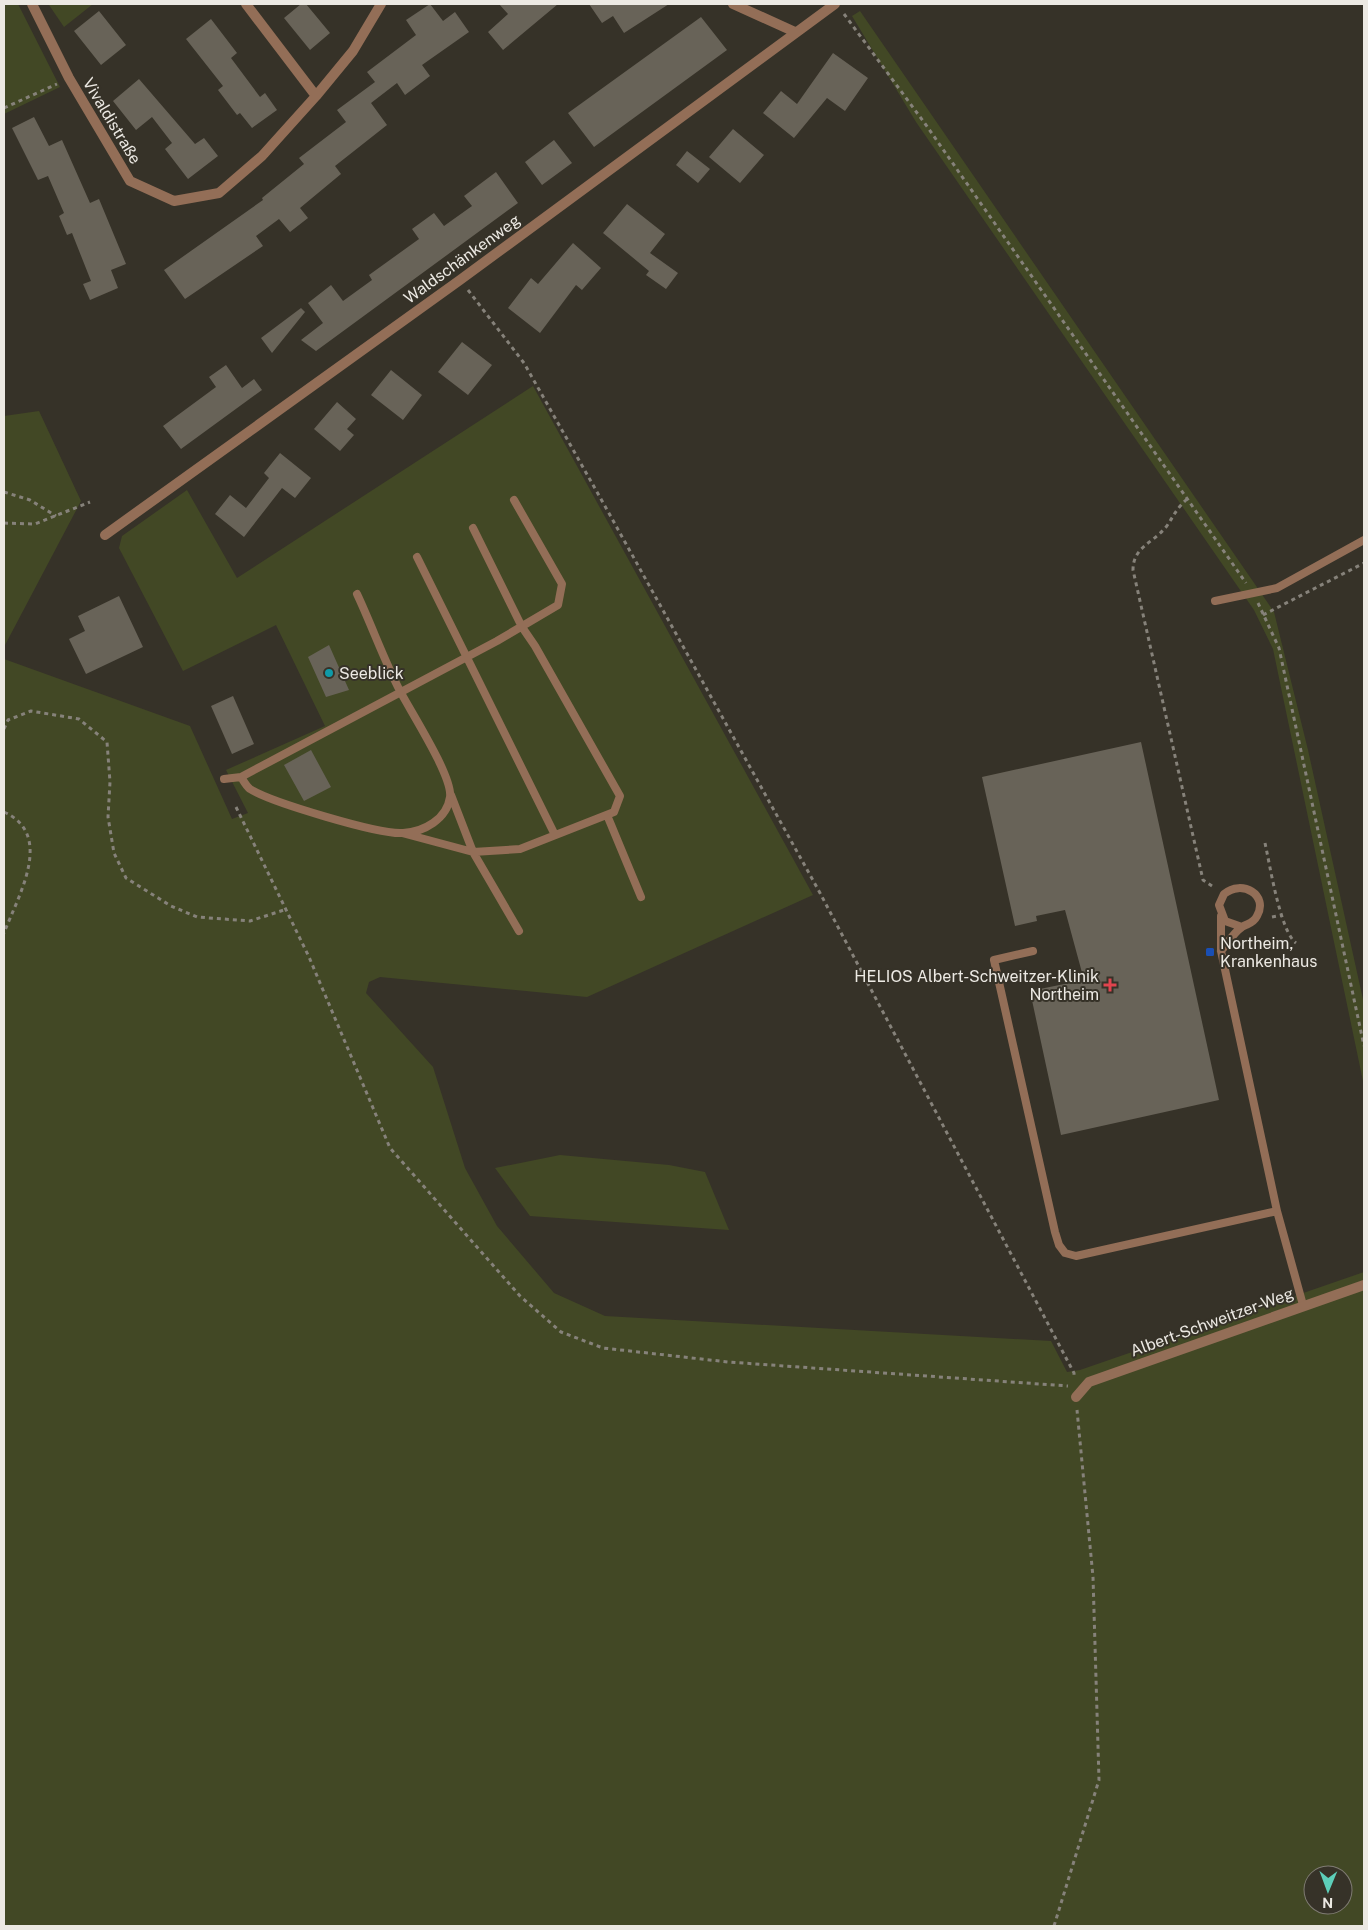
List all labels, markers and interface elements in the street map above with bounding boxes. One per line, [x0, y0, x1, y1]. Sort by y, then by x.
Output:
street label: Vivaldistraße [79, 75, 145, 167]
street label: Waldschänkenweg [400, 210, 524, 308]
place label: Seeblick [339, 664, 404, 683]
marker: Seeblick [323, 667, 335, 679]
place label: Northeim, Krankenhaus [1220, 934, 1317, 971]
marker: Northeim, Krankenhaus [1204, 946, 1216, 958]
place label: HELIOS Albert-Schweitzer-Klinik Northeim [854, 967, 1099, 1004]
marker: HELIOS Albert-Schweitzer-Klinik Northeim [1103, 978, 1117, 992]
street label: Albert-Schweitzer-Weg [1128, 1284, 1296, 1360]
north arrow [1303, 1865, 1353, 1915]
text: N [1322, 1895, 1333, 1911]

